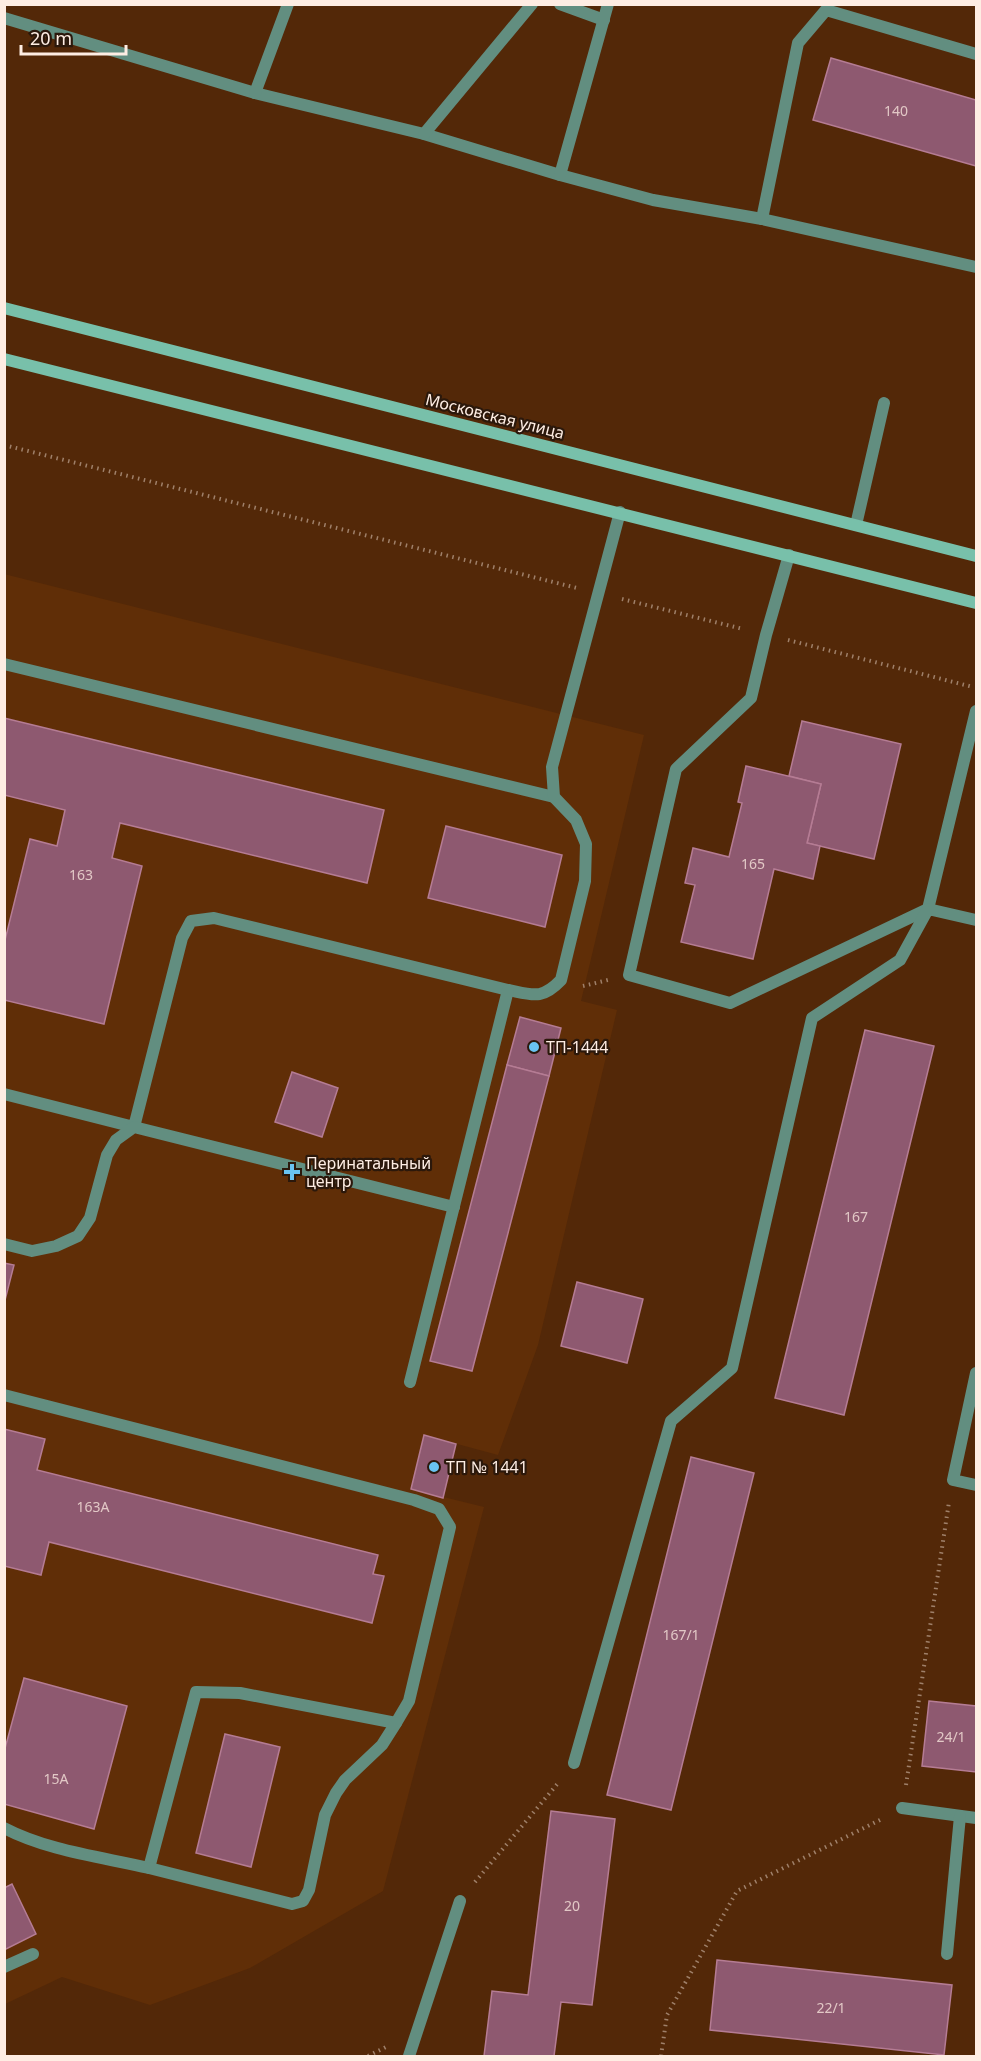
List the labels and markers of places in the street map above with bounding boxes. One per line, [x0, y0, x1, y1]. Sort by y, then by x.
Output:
place label: ТП-1444 [546, 1036, 608, 1058]
marker: ТП-1444 [527, 1040, 541, 1054]
place label: Перинатальный центр [306, 1152, 431, 1192]
marker: Перинатальный центр [283, 1163, 301, 1181]
place label: ТП № 1441 [446, 1456, 528, 1478]
marker: ТП № 1441 [427, 1460, 441, 1474]

